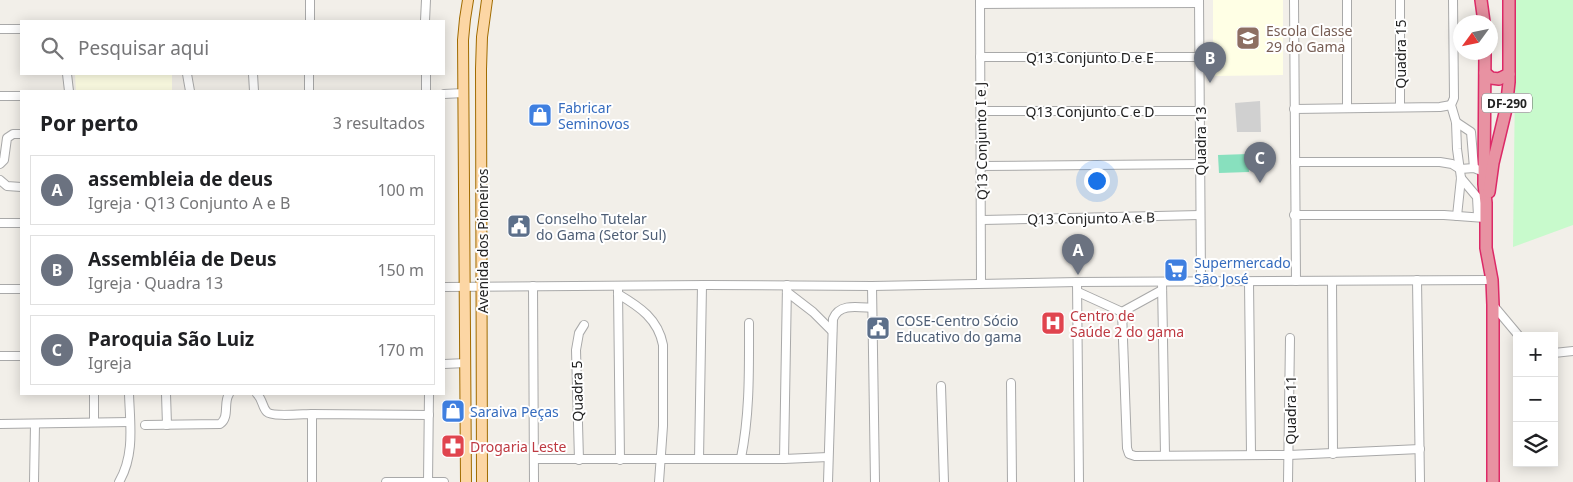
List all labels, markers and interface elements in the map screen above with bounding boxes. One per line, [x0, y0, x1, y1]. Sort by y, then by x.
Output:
north arrow [1453, 15, 1498, 60]
street label: Quadra 15 [1391, 19, 1410, 89]
search box [20, 20, 445, 75]
place label: Escola Classe 29 do Gama [1266, 21, 1353, 56]
school or university icon: Escola Classe 29 do Gama [1235, 25, 1261, 51]
icon: search [38, 34, 66, 62]
text: Pesquisar aqui [78, 35, 209, 61]
pin: B [1194, 42, 1226, 83]
street label: Q13 Conjunto D e E [1026, 48, 1154, 67]
street label: Q13 Conjunto I e J [970, 82, 992, 200]
road number: DF-290 [1482, 94, 1532, 112]
place label: Fabricar Seminovos [558, 98, 630, 133]
shop icon: Fabricar Seminovos [527, 102, 553, 128]
street label: Q13 Conjunto C e D [1026, 102, 1154, 121]
street label: Quadra 13 [1191, 106, 1210, 176]
text: Por perto [40, 109, 138, 137]
text: 3 resultados [333, 112, 425, 134]
pin: C [1244, 142, 1276, 183]
text: assembleia de deus [88, 166, 273, 192]
street label: Avenida dos Pioneiros [473, 168, 492, 314]
your location [1084, 168, 1110, 194]
text: A [51, 179, 63, 201]
text: 100 m [377, 179, 424, 201]
text: Igreja · Q13 Conjunto A e B [88, 192, 290, 214]
street label: Q13 Conjunto A e B [1027, 207, 1155, 229]
place label: Conselho Tutelar do Gama (Setor Sul) [536, 209, 666, 244]
public building icon: Conselho Tutelar do Gama (Setor Sul) [506, 213, 532, 239]
pin: A [1062, 234, 1094, 275]
text: Assembléia de Deus [88, 246, 277, 272]
place label: Supermercado São José [1194, 253, 1291, 288]
supermarket icon: Supermercado São José [1163, 257, 1189, 283]
text: B [52, 259, 62, 281]
text: 150 m [377, 259, 424, 281]
text: Igreja · Quadra 13 [88, 272, 223, 294]
place label: Centro de Saúde 2 do gama [1070, 306, 1184, 341]
hospital icon: Centro de Saúde 2 do gama [1040, 310, 1066, 336]
place label: COSE-Centro Sócio Educativo do gama [896, 311, 1022, 346]
public building icon: COSE-Centro Sócio Educativo do gama [865, 315, 891, 341]
text: Paroquia São Luiz [88, 326, 254, 352]
map controls [1513, 332, 1558, 467]
button: + [1513, 332, 1558, 377]
text: C [52, 339, 62, 361]
text: 170 m [377, 339, 424, 361]
text: Igreja [88, 352, 132, 374]
street label: Quadra 5 [567, 360, 587, 422]
street label: Quadra 11 [1281, 375, 1300, 445]
button: − [1513, 377, 1558, 422]
shop icon: Saraiva Peças [440, 398, 466, 424]
place label: Saraiva Peças [470, 402, 559, 421]
button: layers [1513, 422, 1558, 467]
pharmacy icon: Drogaria Leste [440, 433, 466, 459]
place label: Drogaria Leste [470, 437, 567, 456]

